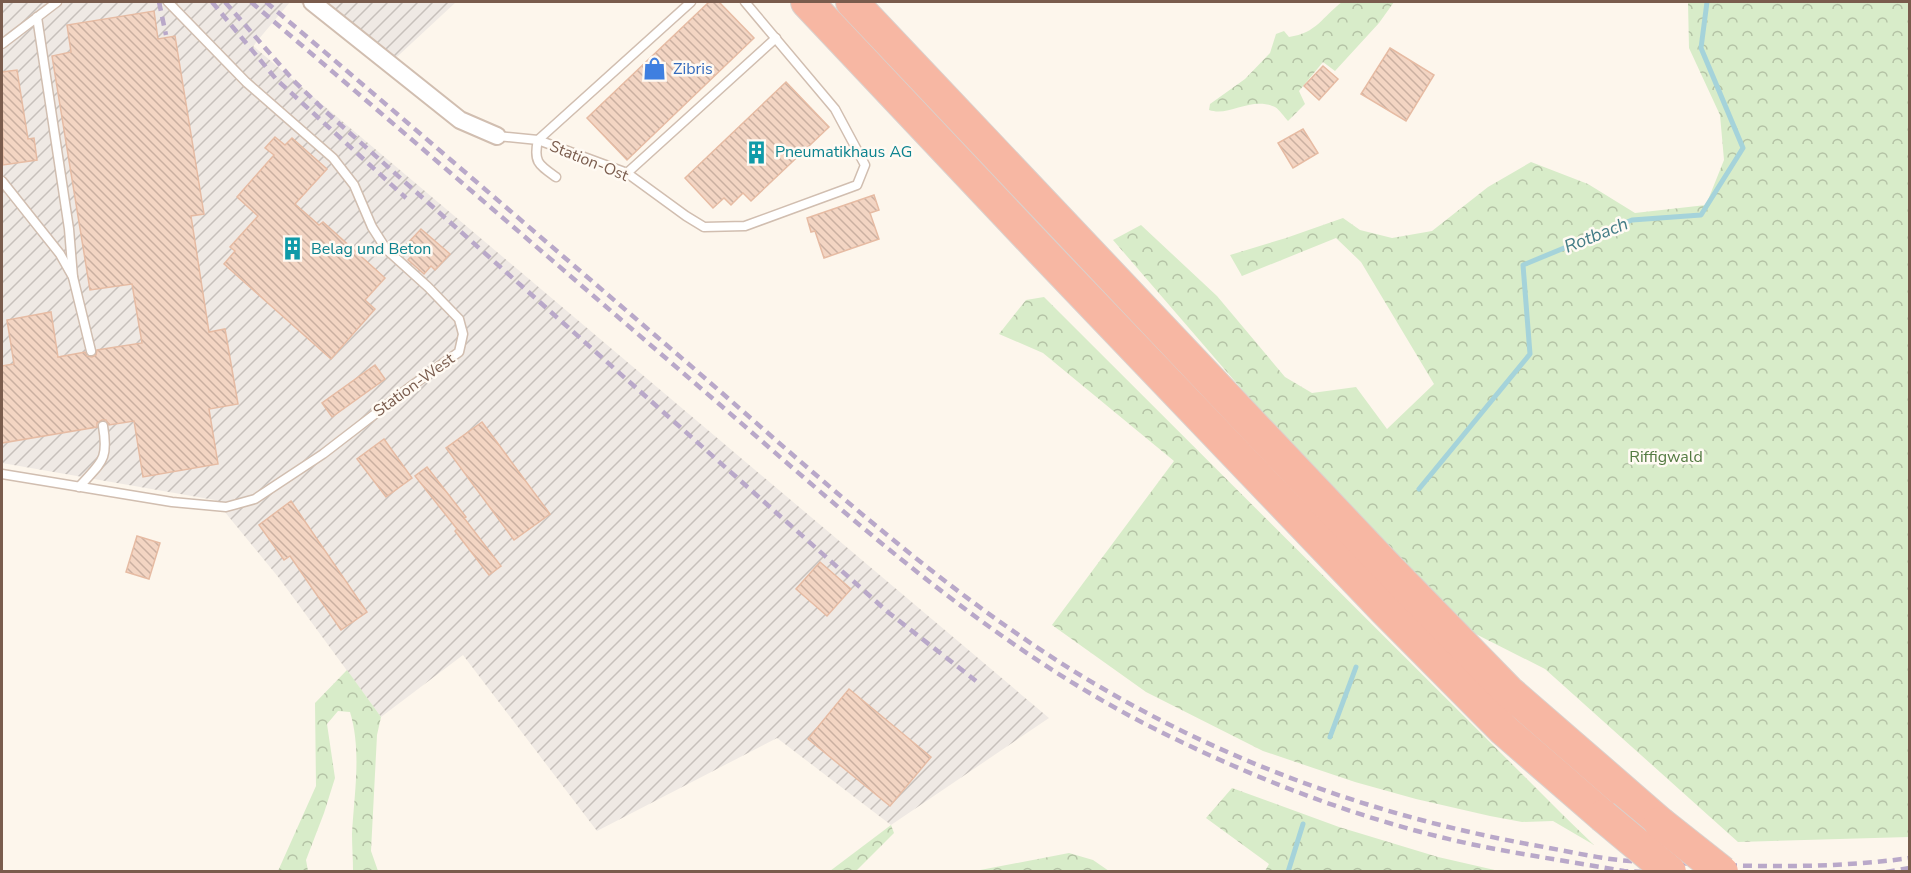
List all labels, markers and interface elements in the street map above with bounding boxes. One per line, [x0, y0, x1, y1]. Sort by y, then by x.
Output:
shop icon: Zibris [642, 56, 668, 82]
place label: Zibris [673, 58, 713, 80]
street label: Station-Ost [546, 135, 632, 187]
building icon: Pneumatikhaus AG [744, 139, 770, 165]
place label: Pneumatikhaus AG [775, 141, 912, 163]
water label: Rotbach [1561, 211, 1631, 259]
building icon: Belag und Beton [280, 236, 306, 262]
place label: Belag und Beton [311, 238, 431, 260]
street label: Station-West [369, 348, 459, 422]
park label: Riffigwald [1629, 446, 1703, 468]

